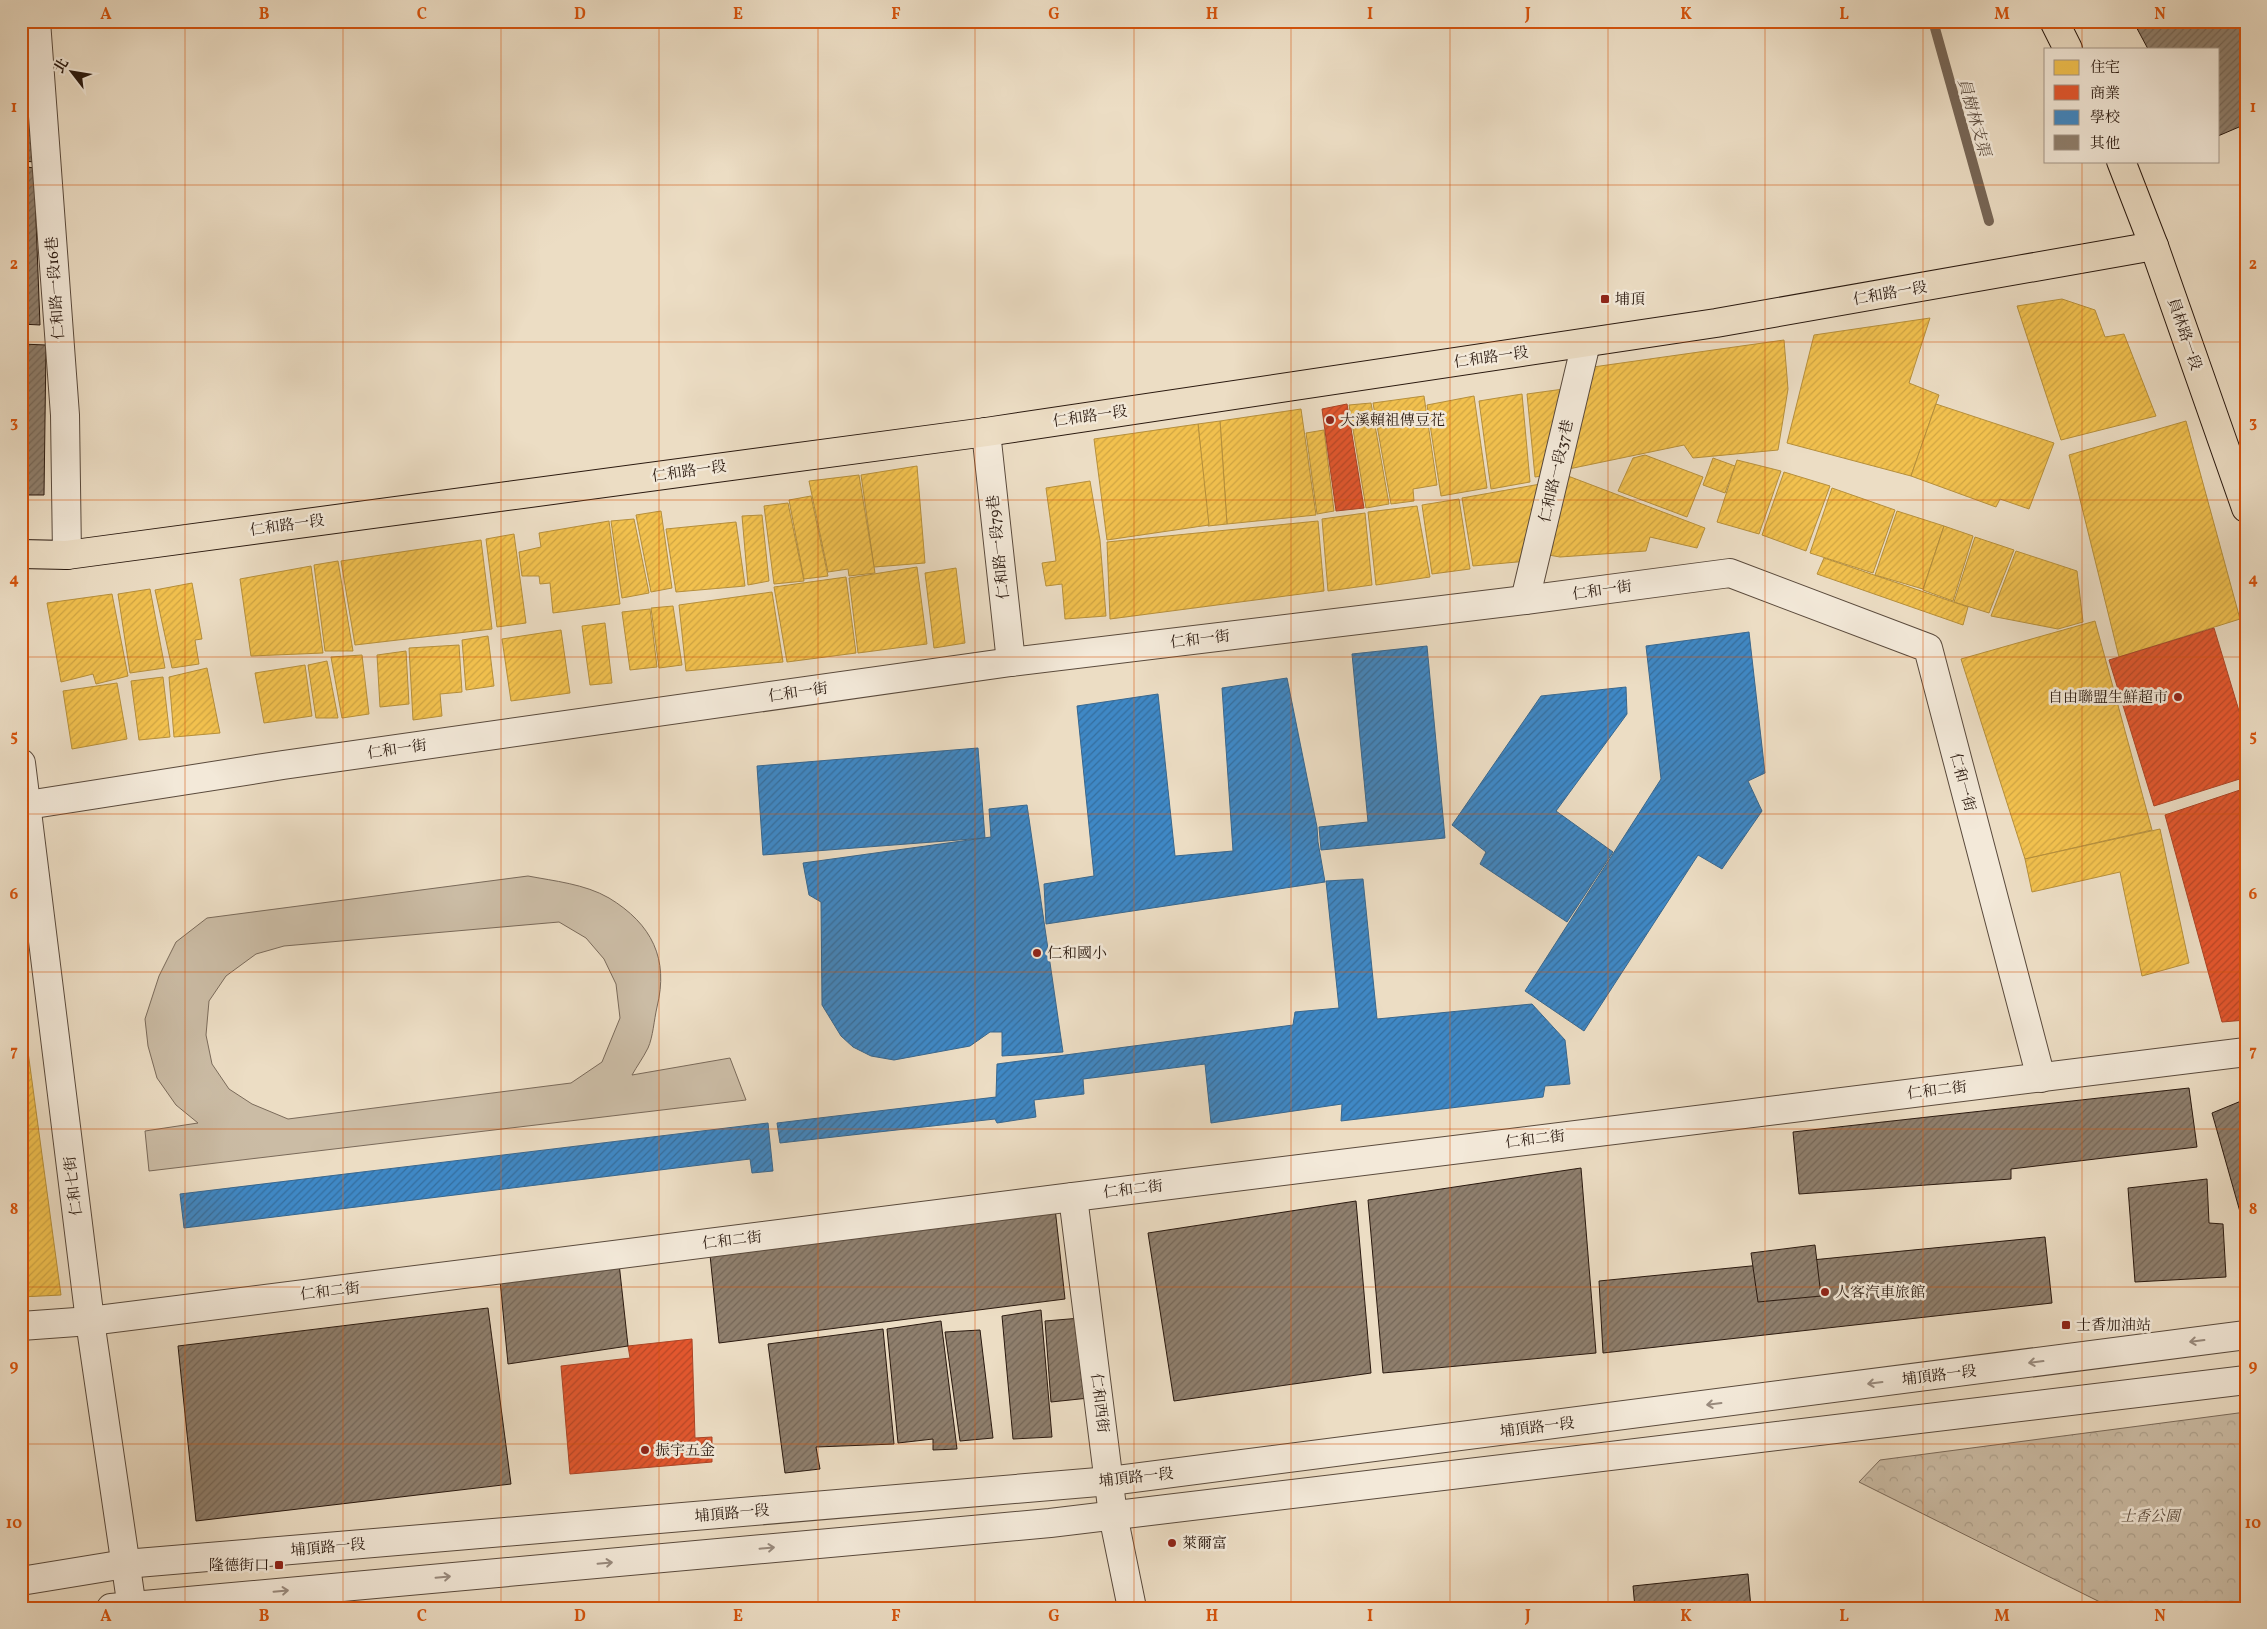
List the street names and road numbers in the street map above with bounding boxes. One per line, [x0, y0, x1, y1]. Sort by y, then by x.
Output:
street label: 仁和路一段16巷 [42, 236, 71, 340]
street label: 仁和路一段 [1851, 278, 1929, 311]
street label: 員林路一段 [2161, 296, 2206, 373]
street label: 仁和路一段 [1453, 343, 1530, 374]
street label: 仁和路一段 [1052, 402, 1129, 433]
street label: 仁和路一段37巷 [1535, 418, 1580, 525]
street label: 仁和路一段 [651, 457, 728, 488]
street label: 仁和路一段79巷 [984, 494, 1015, 600]
street label: 仁和路一段 [249, 511, 326, 542]
street label: 仁和一街 [1571, 577, 1633, 606]
street label: 仁和一街 [1169, 626, 1231, 655]
street label: 仁和一街 [767, 679, 829, 708]
street label: 仁和一街 [366, 736, 428, 765]
street label: 仁和一街 [1944, 751, 1979, 814]
street label: 仁和二街 [1906, 1077, 1968, 1106]
street label: 仁和二街 [1504, 1126, 1566, 1155]
street label: 仁和七街 [60, 1155, 89, 1217]
street label: 仁和二街 [1102, 1176, 1164, 1205]
street label: 仁和二街 [701, 1227, 763, 1256]
street label: 仁和二街 [299, 1278, 361, 1307]
street label: 埔頂路一段 [1901, 1361, 1978, 1391]
street label: 仁和西街 [1084, 1372, 1113, 1434]
street label: 埔頂路一段 [1499, 1413, 1576, 1443]
street label: 埔頂路一段 [1098, 1464, 1175, 1493]
street label: 埔頂路一段 [694, 1501, 770, 1528]
street label: 埔頂路一段 [290, 1535, 366, 1562]

